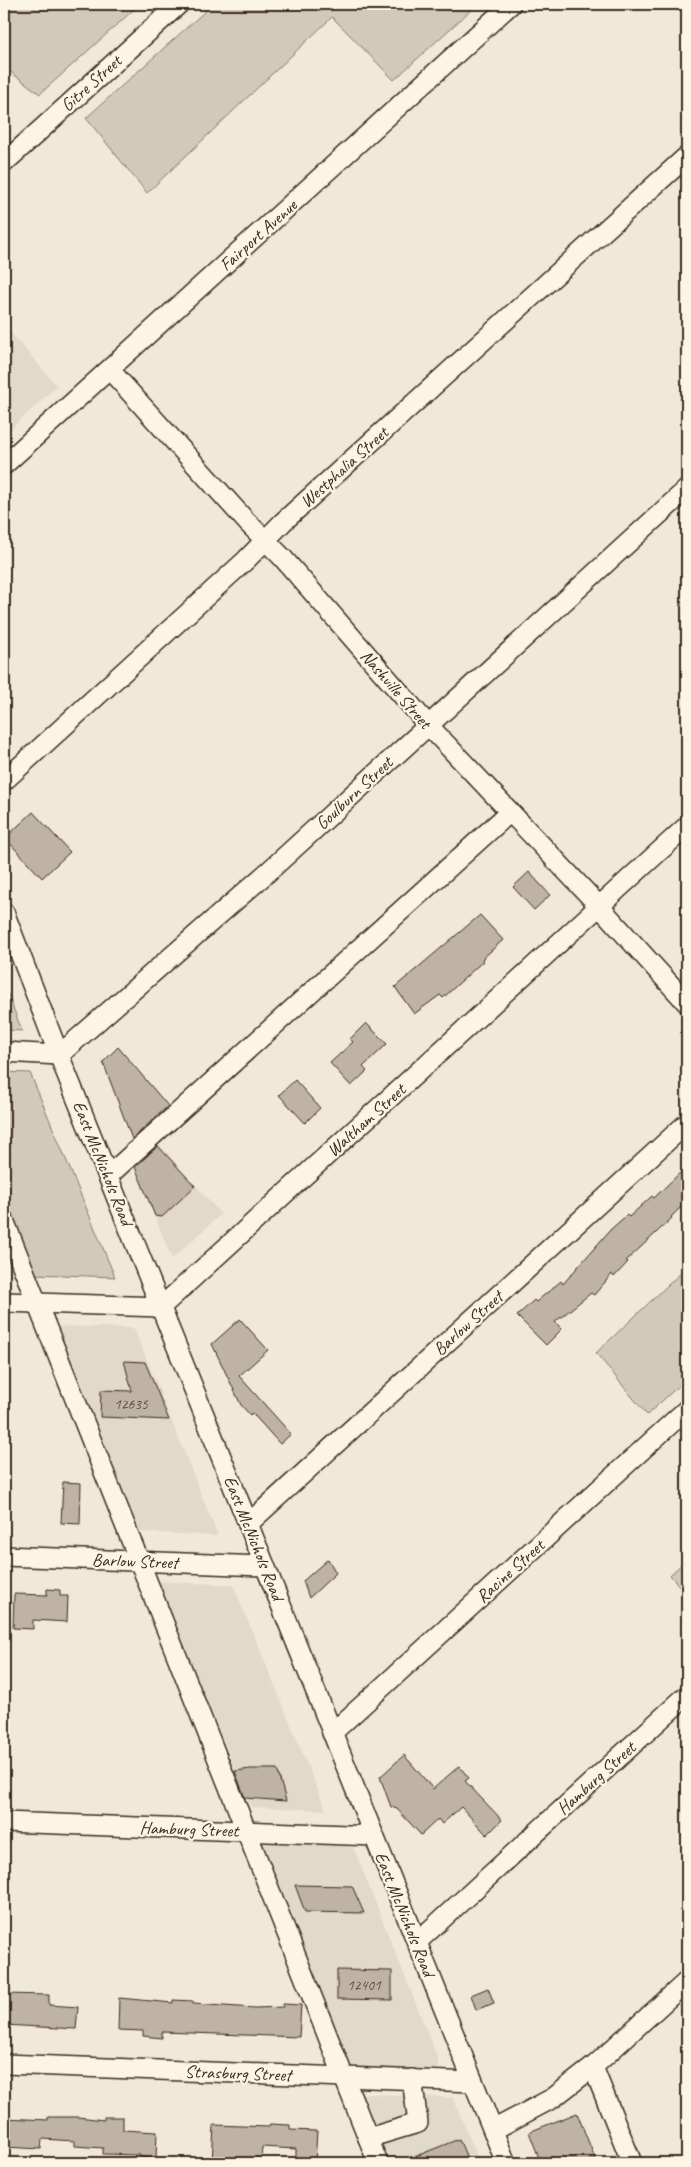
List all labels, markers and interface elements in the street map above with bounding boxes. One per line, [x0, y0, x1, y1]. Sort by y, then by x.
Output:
street label: Gitre Street [56, 49, 127, 116]
street label: Fairport Avenue [215, 194, 302, 276]
street label: Westphalia Street [295, 420, 394, 512]
street label: Nashville Street [356, 645, 438, 735]
street label: Goulburn Street [311, 750, 398, 834]
street label: Waltham Street [322, 1078, 411, 1161]
street label: East McNichols Road [68, 1098, 139, 1231]
street label: Barlow Street [429, 1284, 510, 1360]
house number: 12635 [114, 1395, 149, 1414]
street label: East McNichols Road [219, 1473, 290, 1606]
street label: Racine Street [471, 1533, 550, 1607]
street label: Barlow Street [92, 1549, 181, 1574]
street label: Hamburg Street [552, 1735, 642, 1819]
street label: Hamburg Street [139, 1816, 241, 1842]
street label: East McNichols Road [370, 1849, 441, 1982]
house number: 12401 [347, 1976, 382, 1995]
street label: Strasburg Street [184, 2060, 295, 2086]

